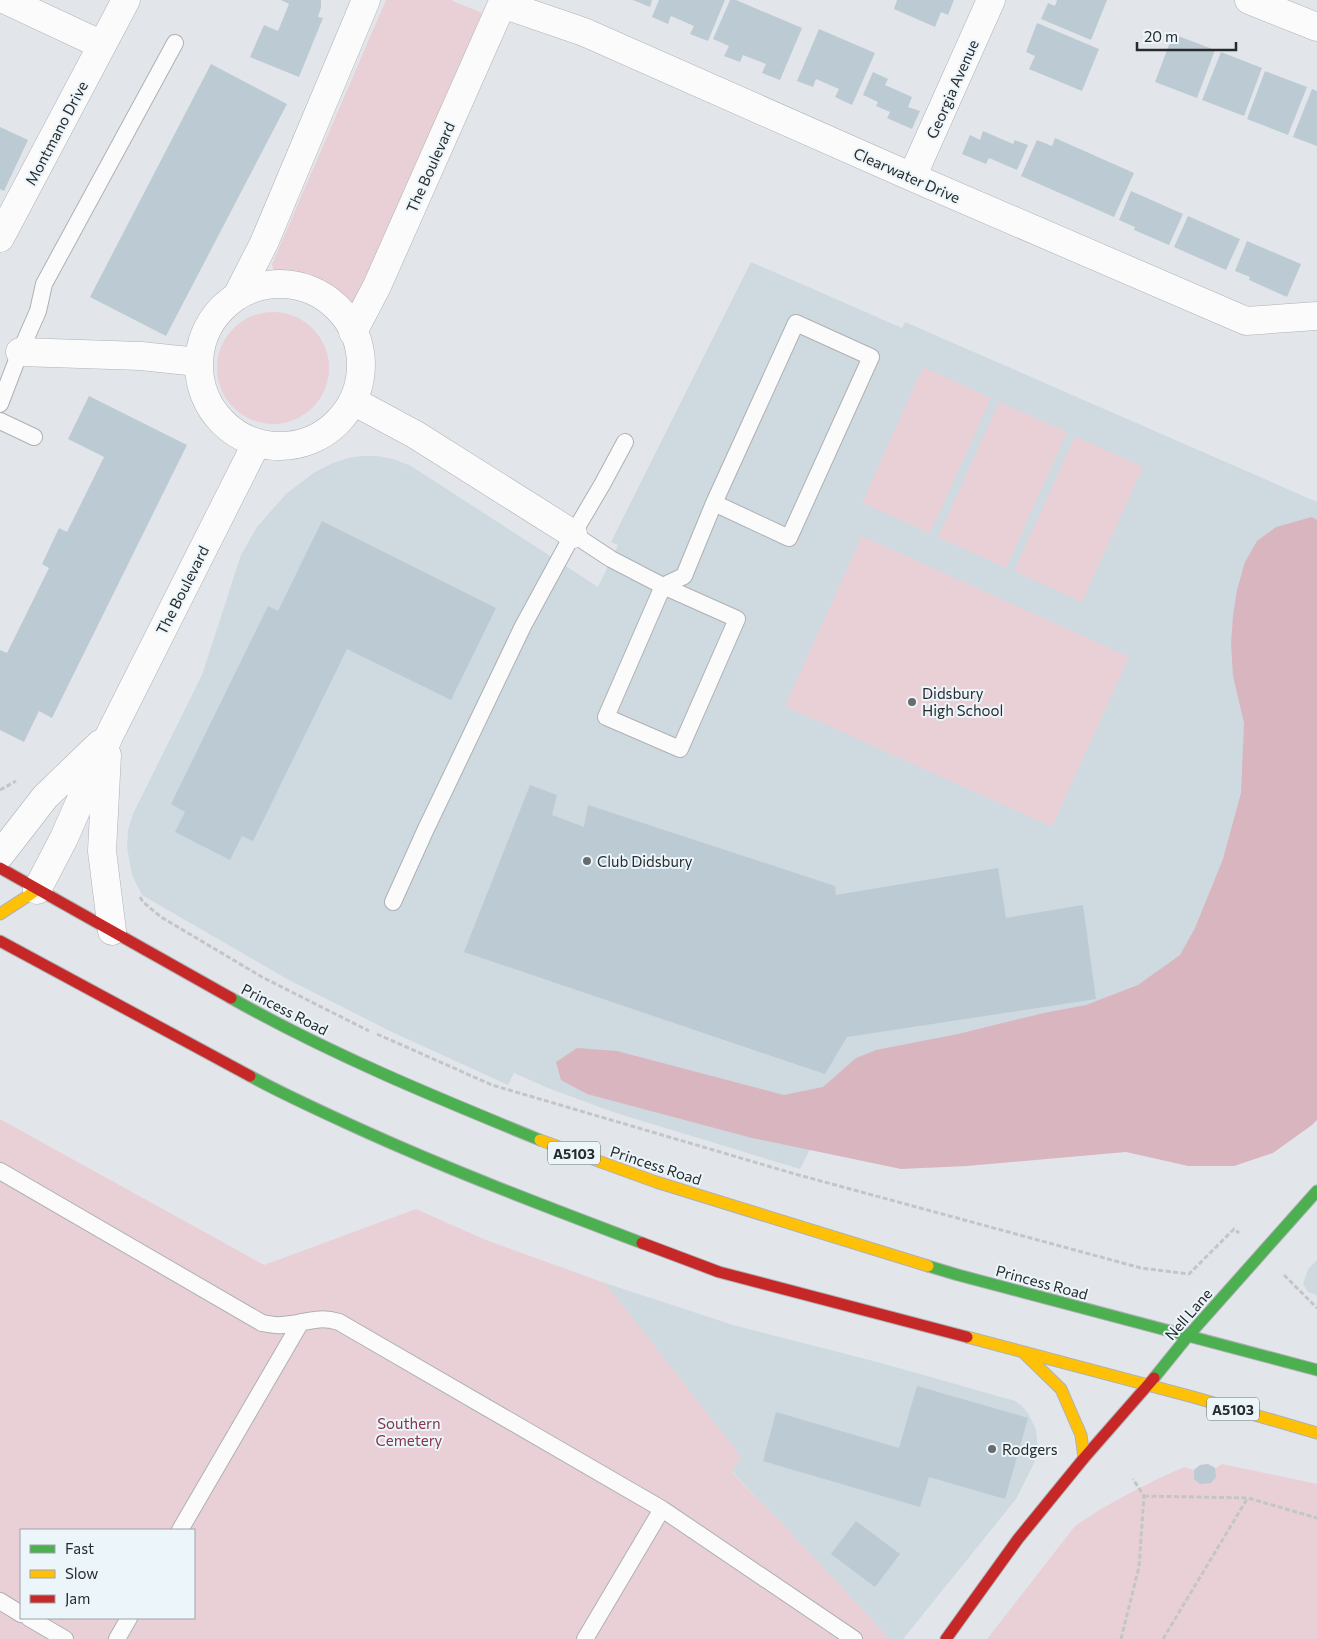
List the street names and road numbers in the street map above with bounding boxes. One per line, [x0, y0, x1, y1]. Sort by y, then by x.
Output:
street label: Georgia Avenue [922, 37, 982, 141]
street label: Montmano Drive [21, 78, 91, 188]
street label: The Boulevard [402, 119, 458, 215]
street label: Clearwater Drive [851, 143, 963, 207]
street label: The Boulevard [152, 543, 212, 637]
street label: Princess Road [239, 979, 331, 1039]
road number: A5103 [548, 1142, 600, 1164]
street label: Princess Road [608, 1142, 704, 1188]
street label: Princess Road [994, 1261, 1090, 1303]
street label: Nell Lane [1161, 1284, 1215, 1344]
road number: A5103 [1207, 1398, 1259, 1420]

